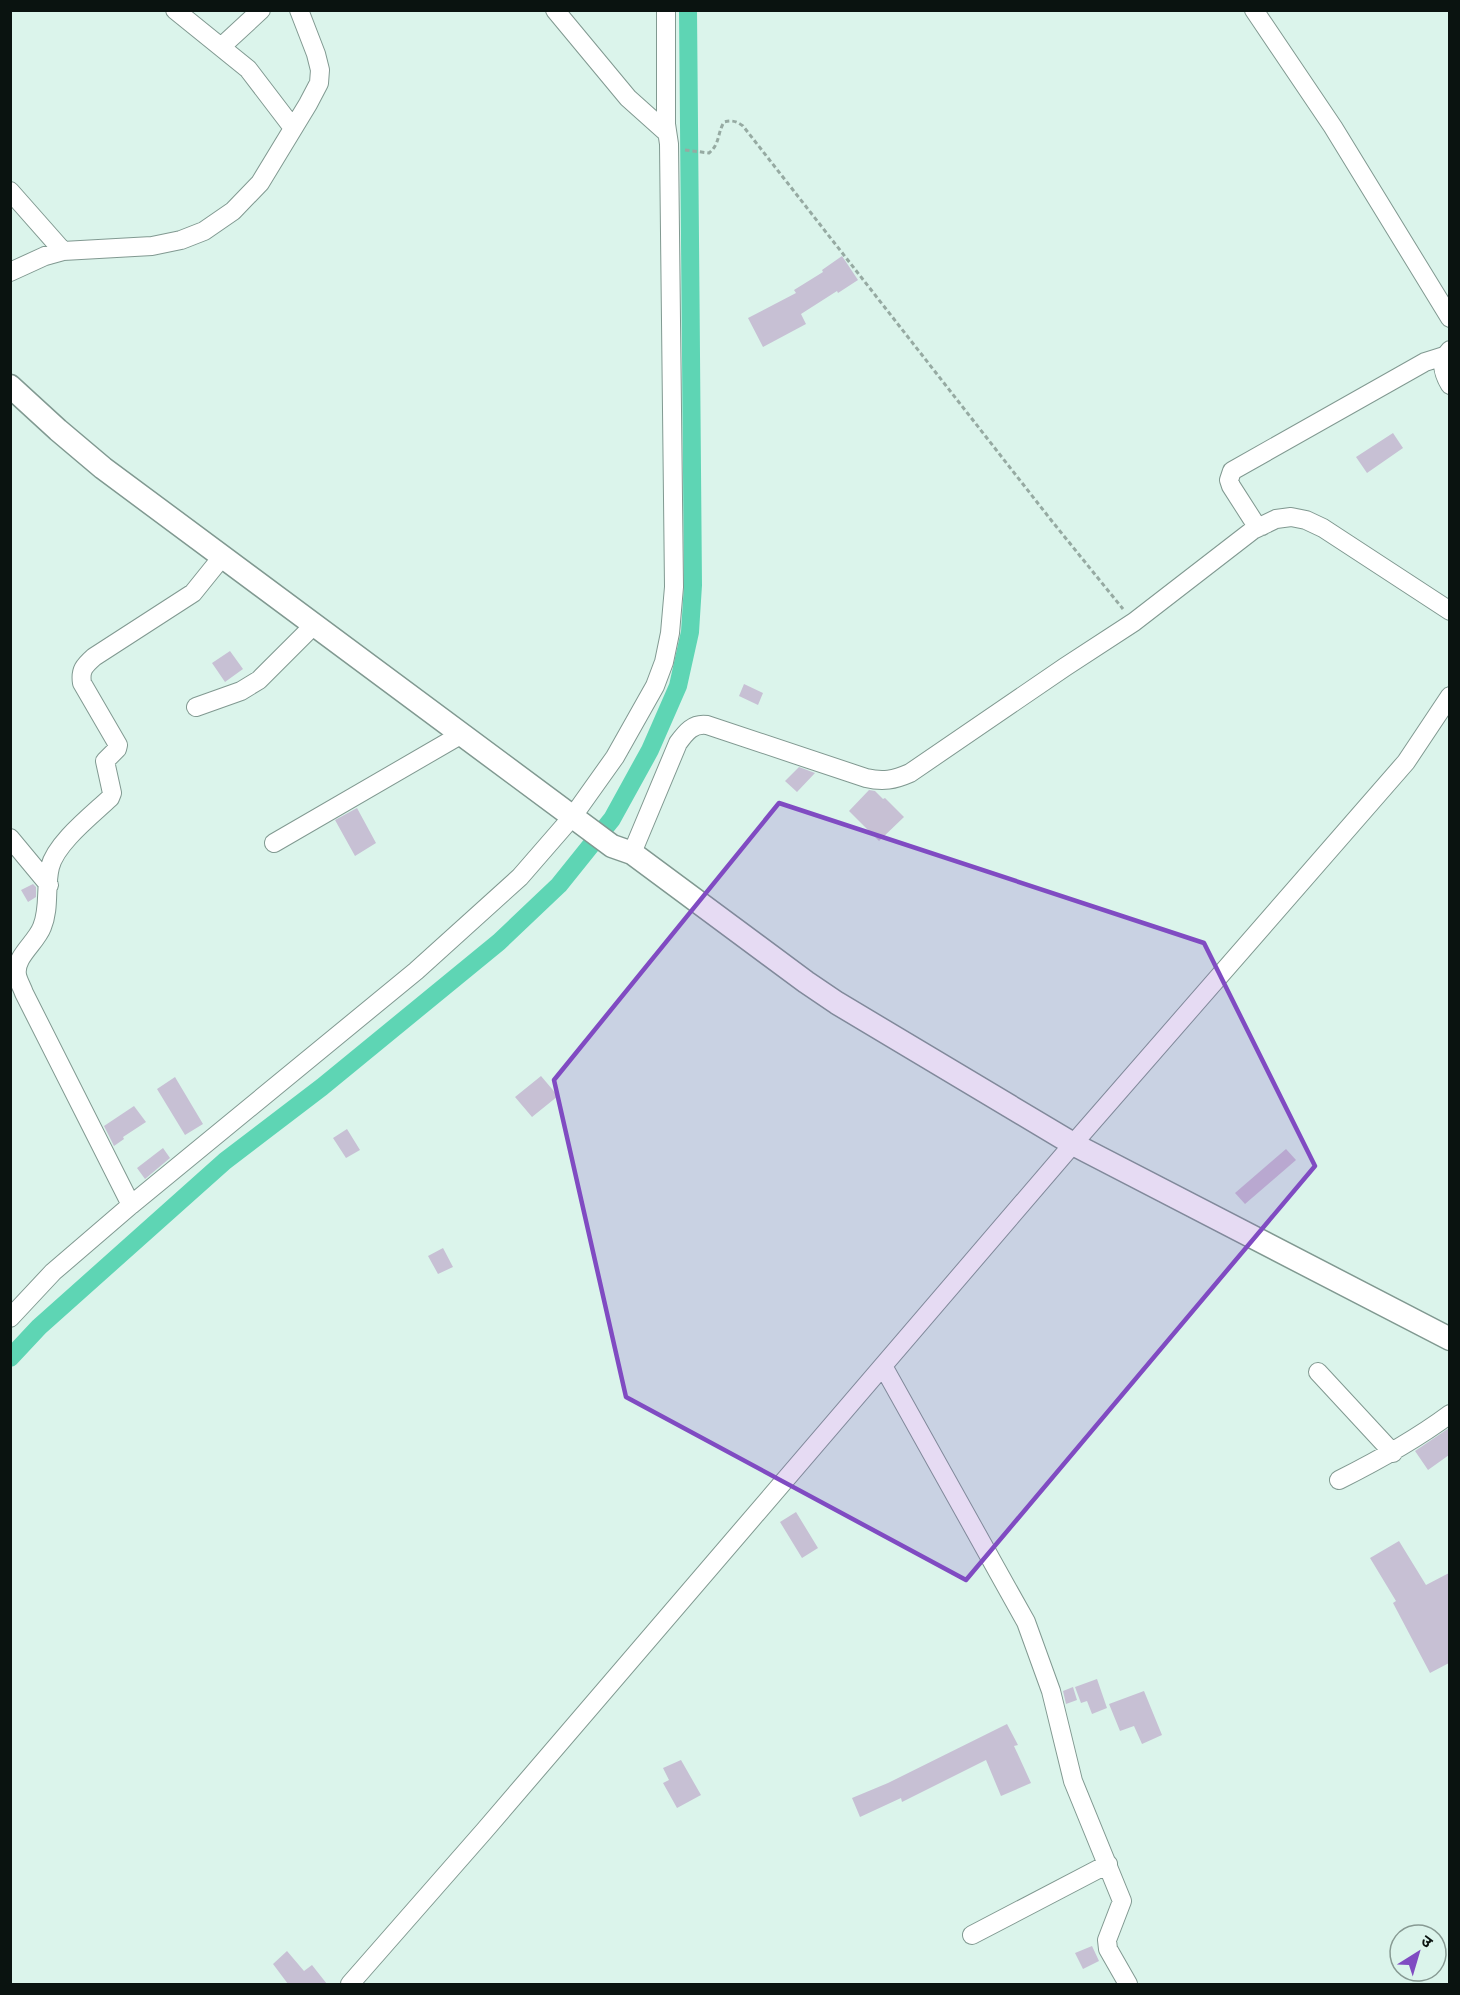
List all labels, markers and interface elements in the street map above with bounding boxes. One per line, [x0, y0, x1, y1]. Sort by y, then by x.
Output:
north arrow [1388, 1923, 1448, 1983]
text: उ [1417, 1931, 1437, 1953]

